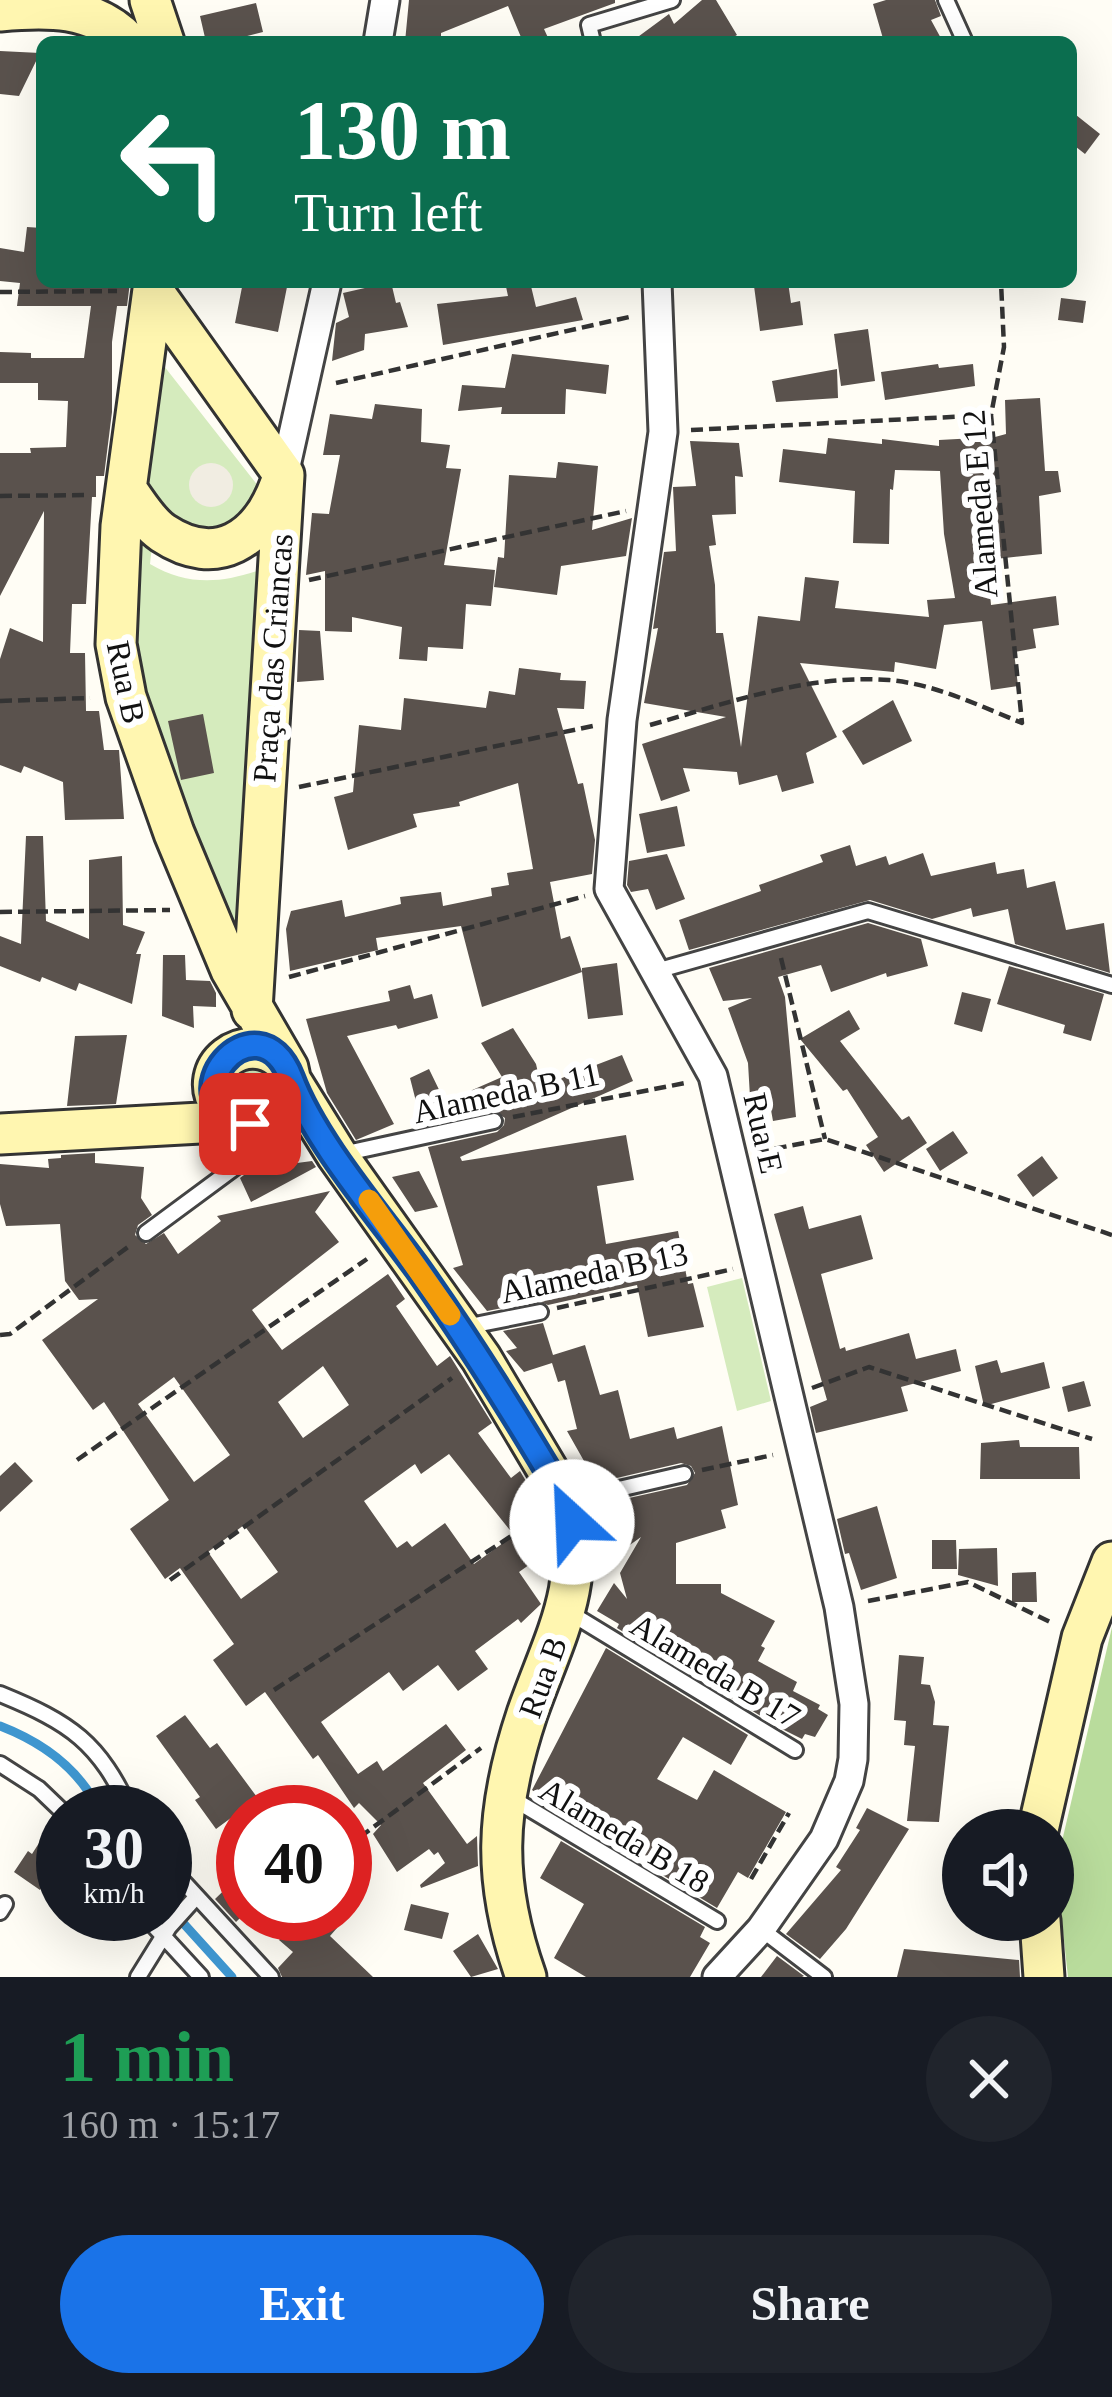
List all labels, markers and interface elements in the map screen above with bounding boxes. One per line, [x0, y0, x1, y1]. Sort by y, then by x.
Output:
icon: left [96, 84, 252, 240]
text: 130 m [294, 84, 511, 177]
text: Turn left [294, 183, 483, 243]
street label: Alameda E 12 [955, 409, 1005, 599]
street label: Praça das Criancas [246, 533, 300, 784]
street label: Rua B [100, 638, 152, 727]
street label: Alameda B 11 [410, 1056, 603, 1130]
pin [199, 1073, 301, 1175]
street label: Rua E [736, 1089, 790, 1177]
icon: arrive [217, 1091, 283, 1157]
street label: Alameda B 13 [497, 1236, 691, 1310]
position arrow [509, 1459, 635, 1585]
street label: Alameda B 17 [625, 1606, 806, 1735]
street label: Rua B [512, 1632, 574, 1723]
street label: Alameda B 18 [534, 1771, 715, 1900]
speed limit sign: 40 [216, 1785, 372, 1941]
map controls [942, 1809, 1074, 1941]
button: sound [942, 1809, 1074, 1941]
text: 30 [84, 1815, 144, 1881]
text: km/h [83, 1876, 145, 1909]
button: close [926, 2016, 1052, 2142]
text: 1 min [60, 2017, 234, 2097]
text: 160 m · 15:17 [60, 2103, 280, 2146]
button: Exit [60, 2235, 544, 2373]
button: Share [568, 2235, 1052, 2373]

